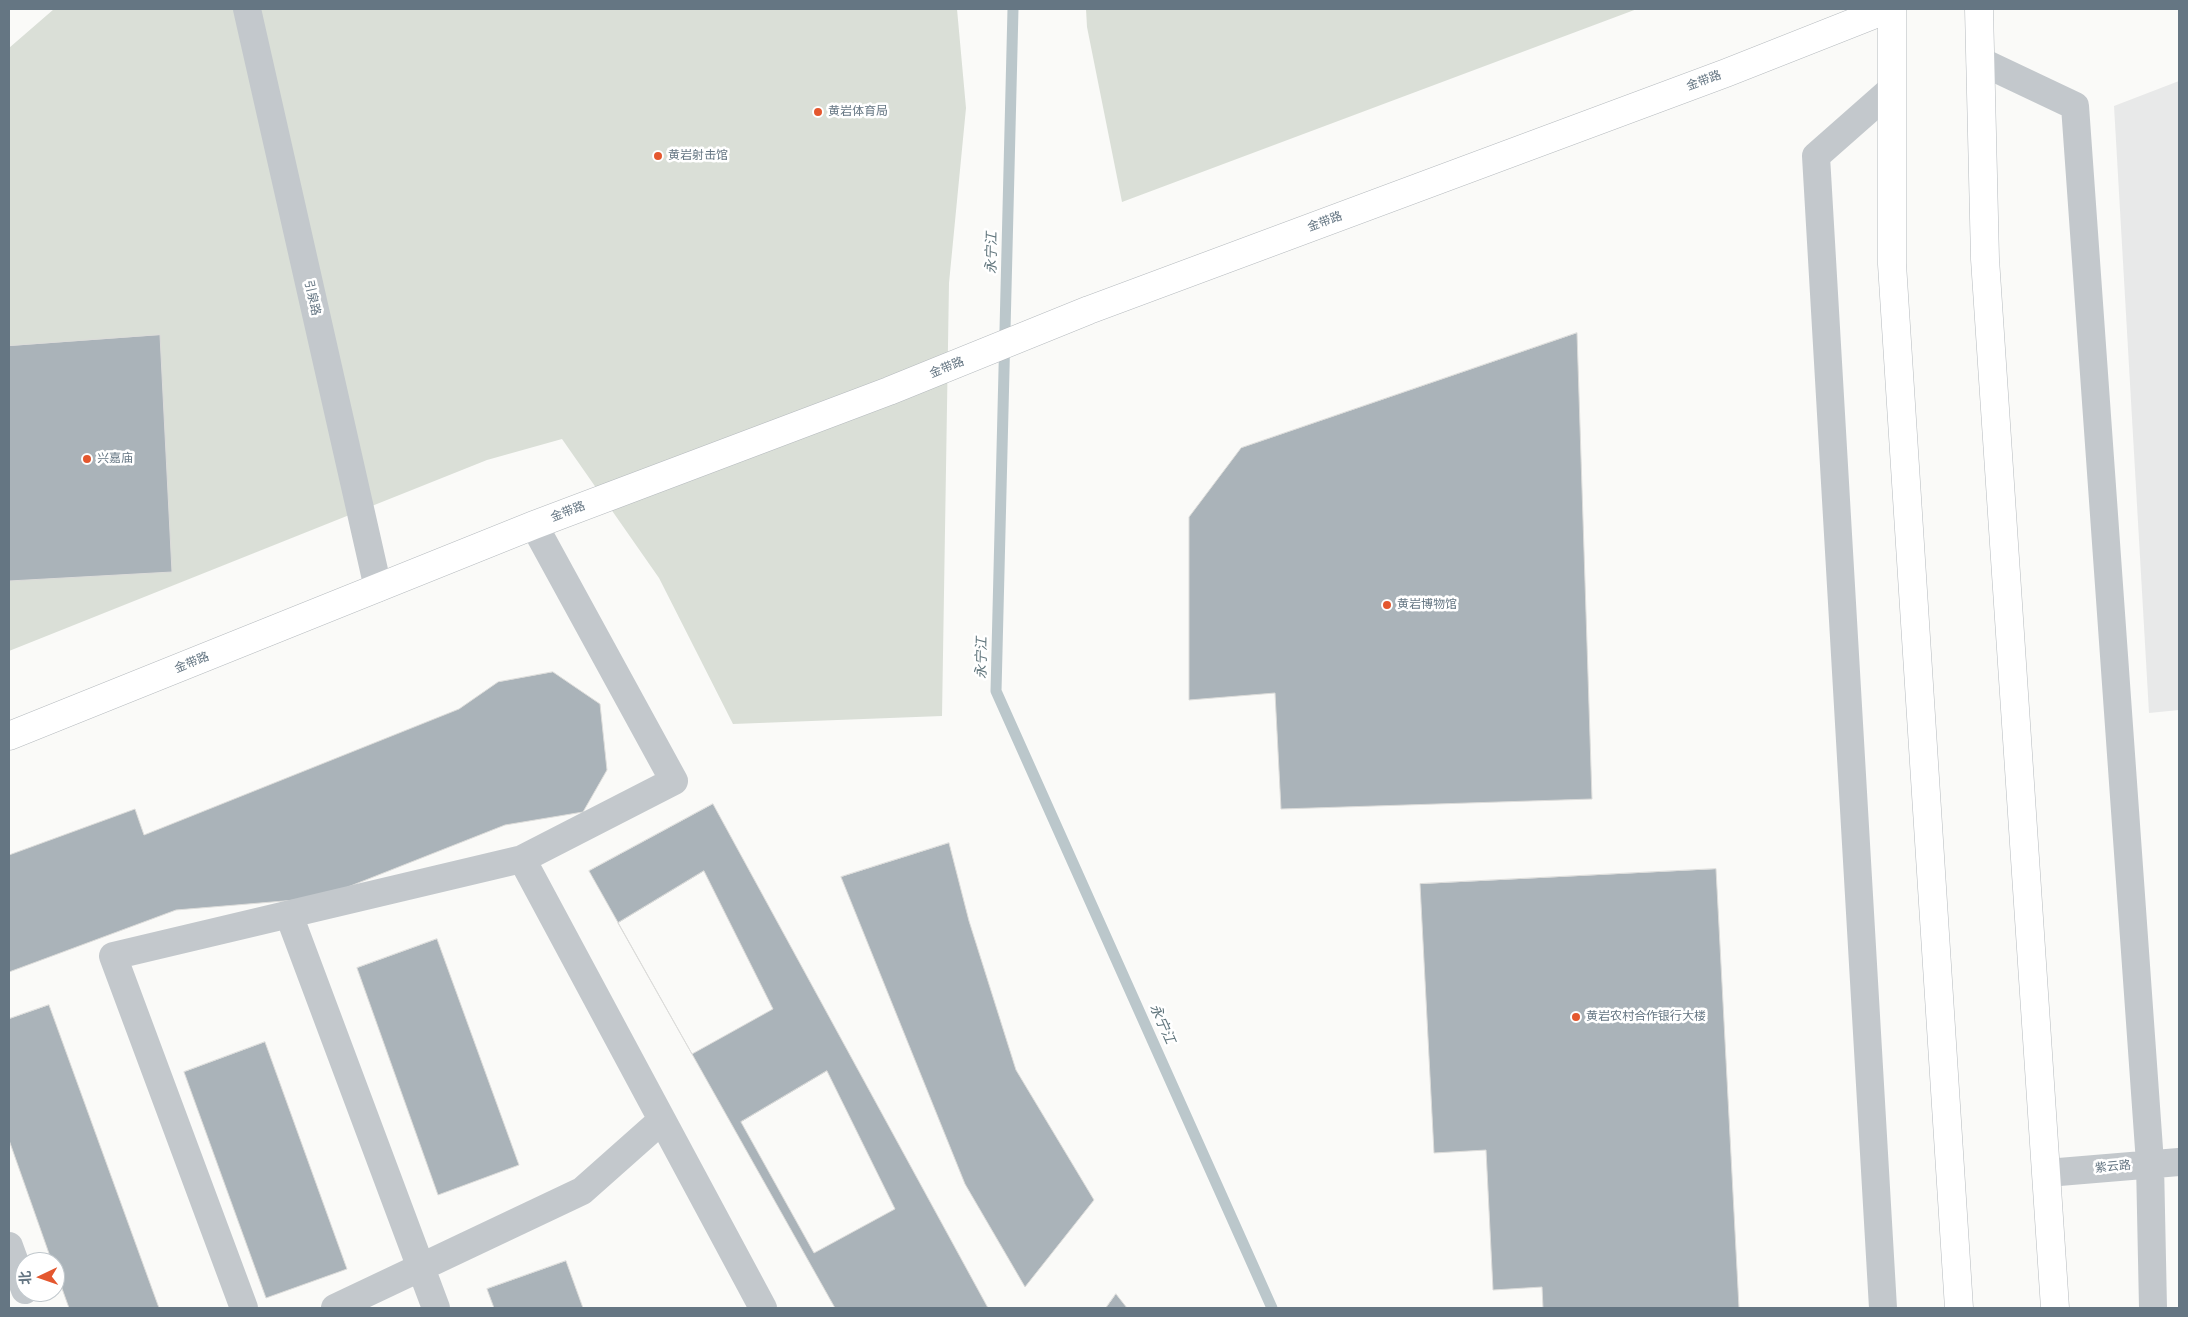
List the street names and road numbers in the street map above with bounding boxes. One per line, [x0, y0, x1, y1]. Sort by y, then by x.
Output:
street label: 金带路 [1685, 68, 1723, 94]
street label: 金带路 [1306, 209, 1344, 235]
street label: 引泉路 [301, 279, 323, 317]
street label: 金带路 [928, 355, 966, 381]
street label: 金带路 [549, 499, 587, 525]
street label: 金带路 [173, 650, 211, 676]
street label: 紫云路 [2094, 1158, 2132, 1176]

